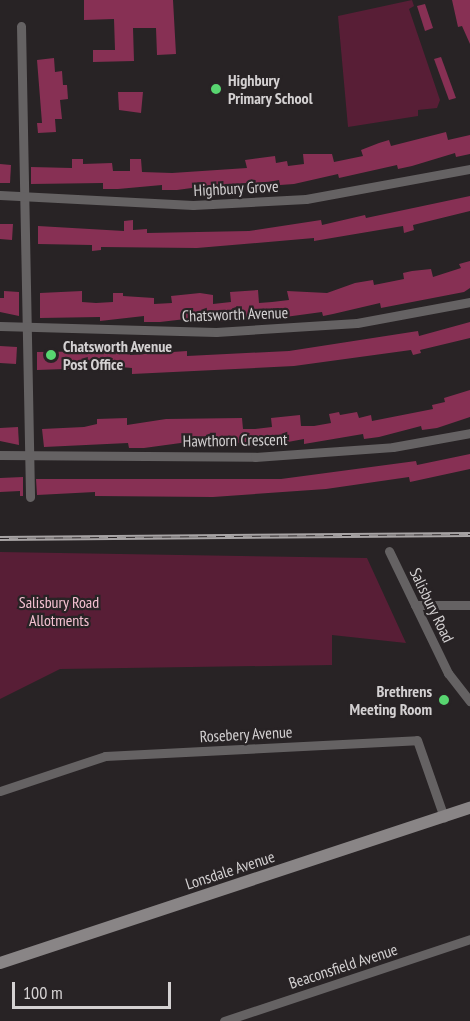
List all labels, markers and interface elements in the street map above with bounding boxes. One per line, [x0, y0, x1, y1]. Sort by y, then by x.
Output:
place label: Highbury Primary School [228, 70, 313, 108]
marker: Highbury Primary School [209, 82, 223, 96]
street label: Highbury Grove [193, 176, 279, 200]
street label: Chatsworth Avenue [181, 303, 289, 325]
place label: Chatsworth Avenue Post Office [63, 336, 173, 374]
marker: Chatsworth Avenue Post Office [44, 348, 58, 362]
street label: Hawthorn Crescent [183, 429, 287, 451]
street label: Salisbury Road [406, 564, 458, 646]
park label: Salisbury Road Allotments [19, 592, 99, 630]
place label: Brethrens Meeting Room [350, 681, 432, 719]
marker: Brethrens Meeting Room [437, 693, 451, 707]
street label: Rosebery Avenue [199, 722, 293, 746]
street label: Lonsdale Avenue [183, 847, 277, 893]
street label: Beaconsfield Avenue [286, 939, 400, 993]
scale bar [15, 970, 174, 1008]
text: 100 m [23, 981, 63, 1004]

